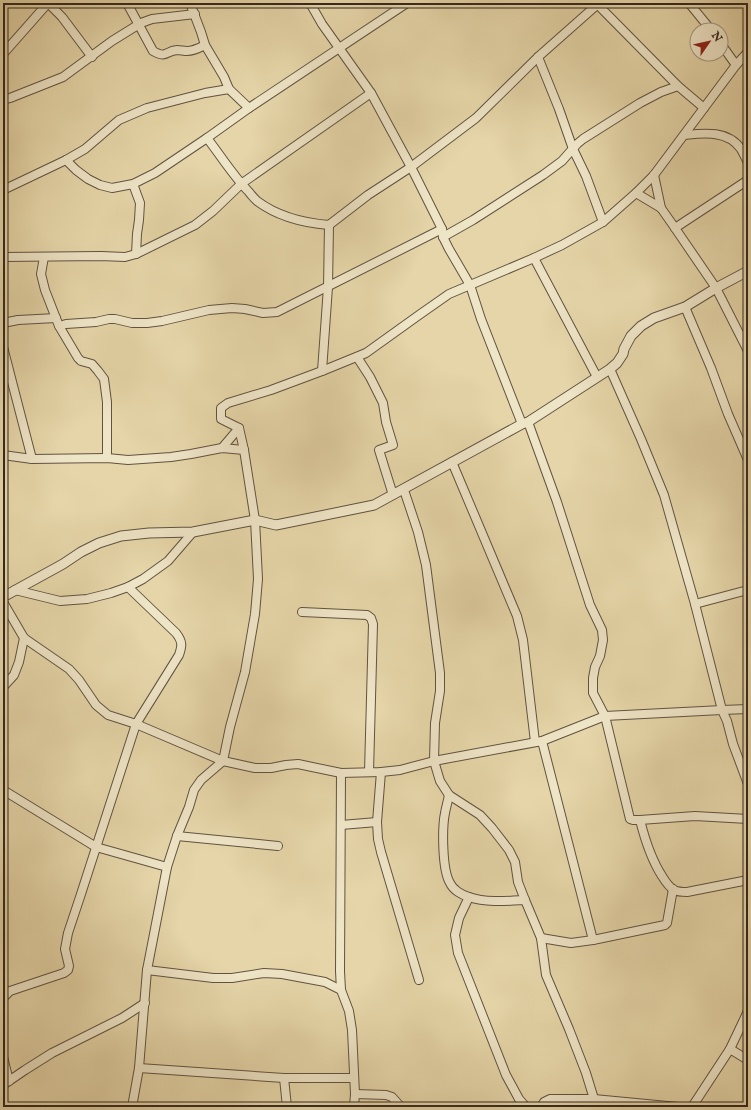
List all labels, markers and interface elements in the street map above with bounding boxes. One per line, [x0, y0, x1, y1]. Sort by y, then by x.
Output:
north arrow [689, 22, 729, 62]
text: N [707, 28, 725, 45]

